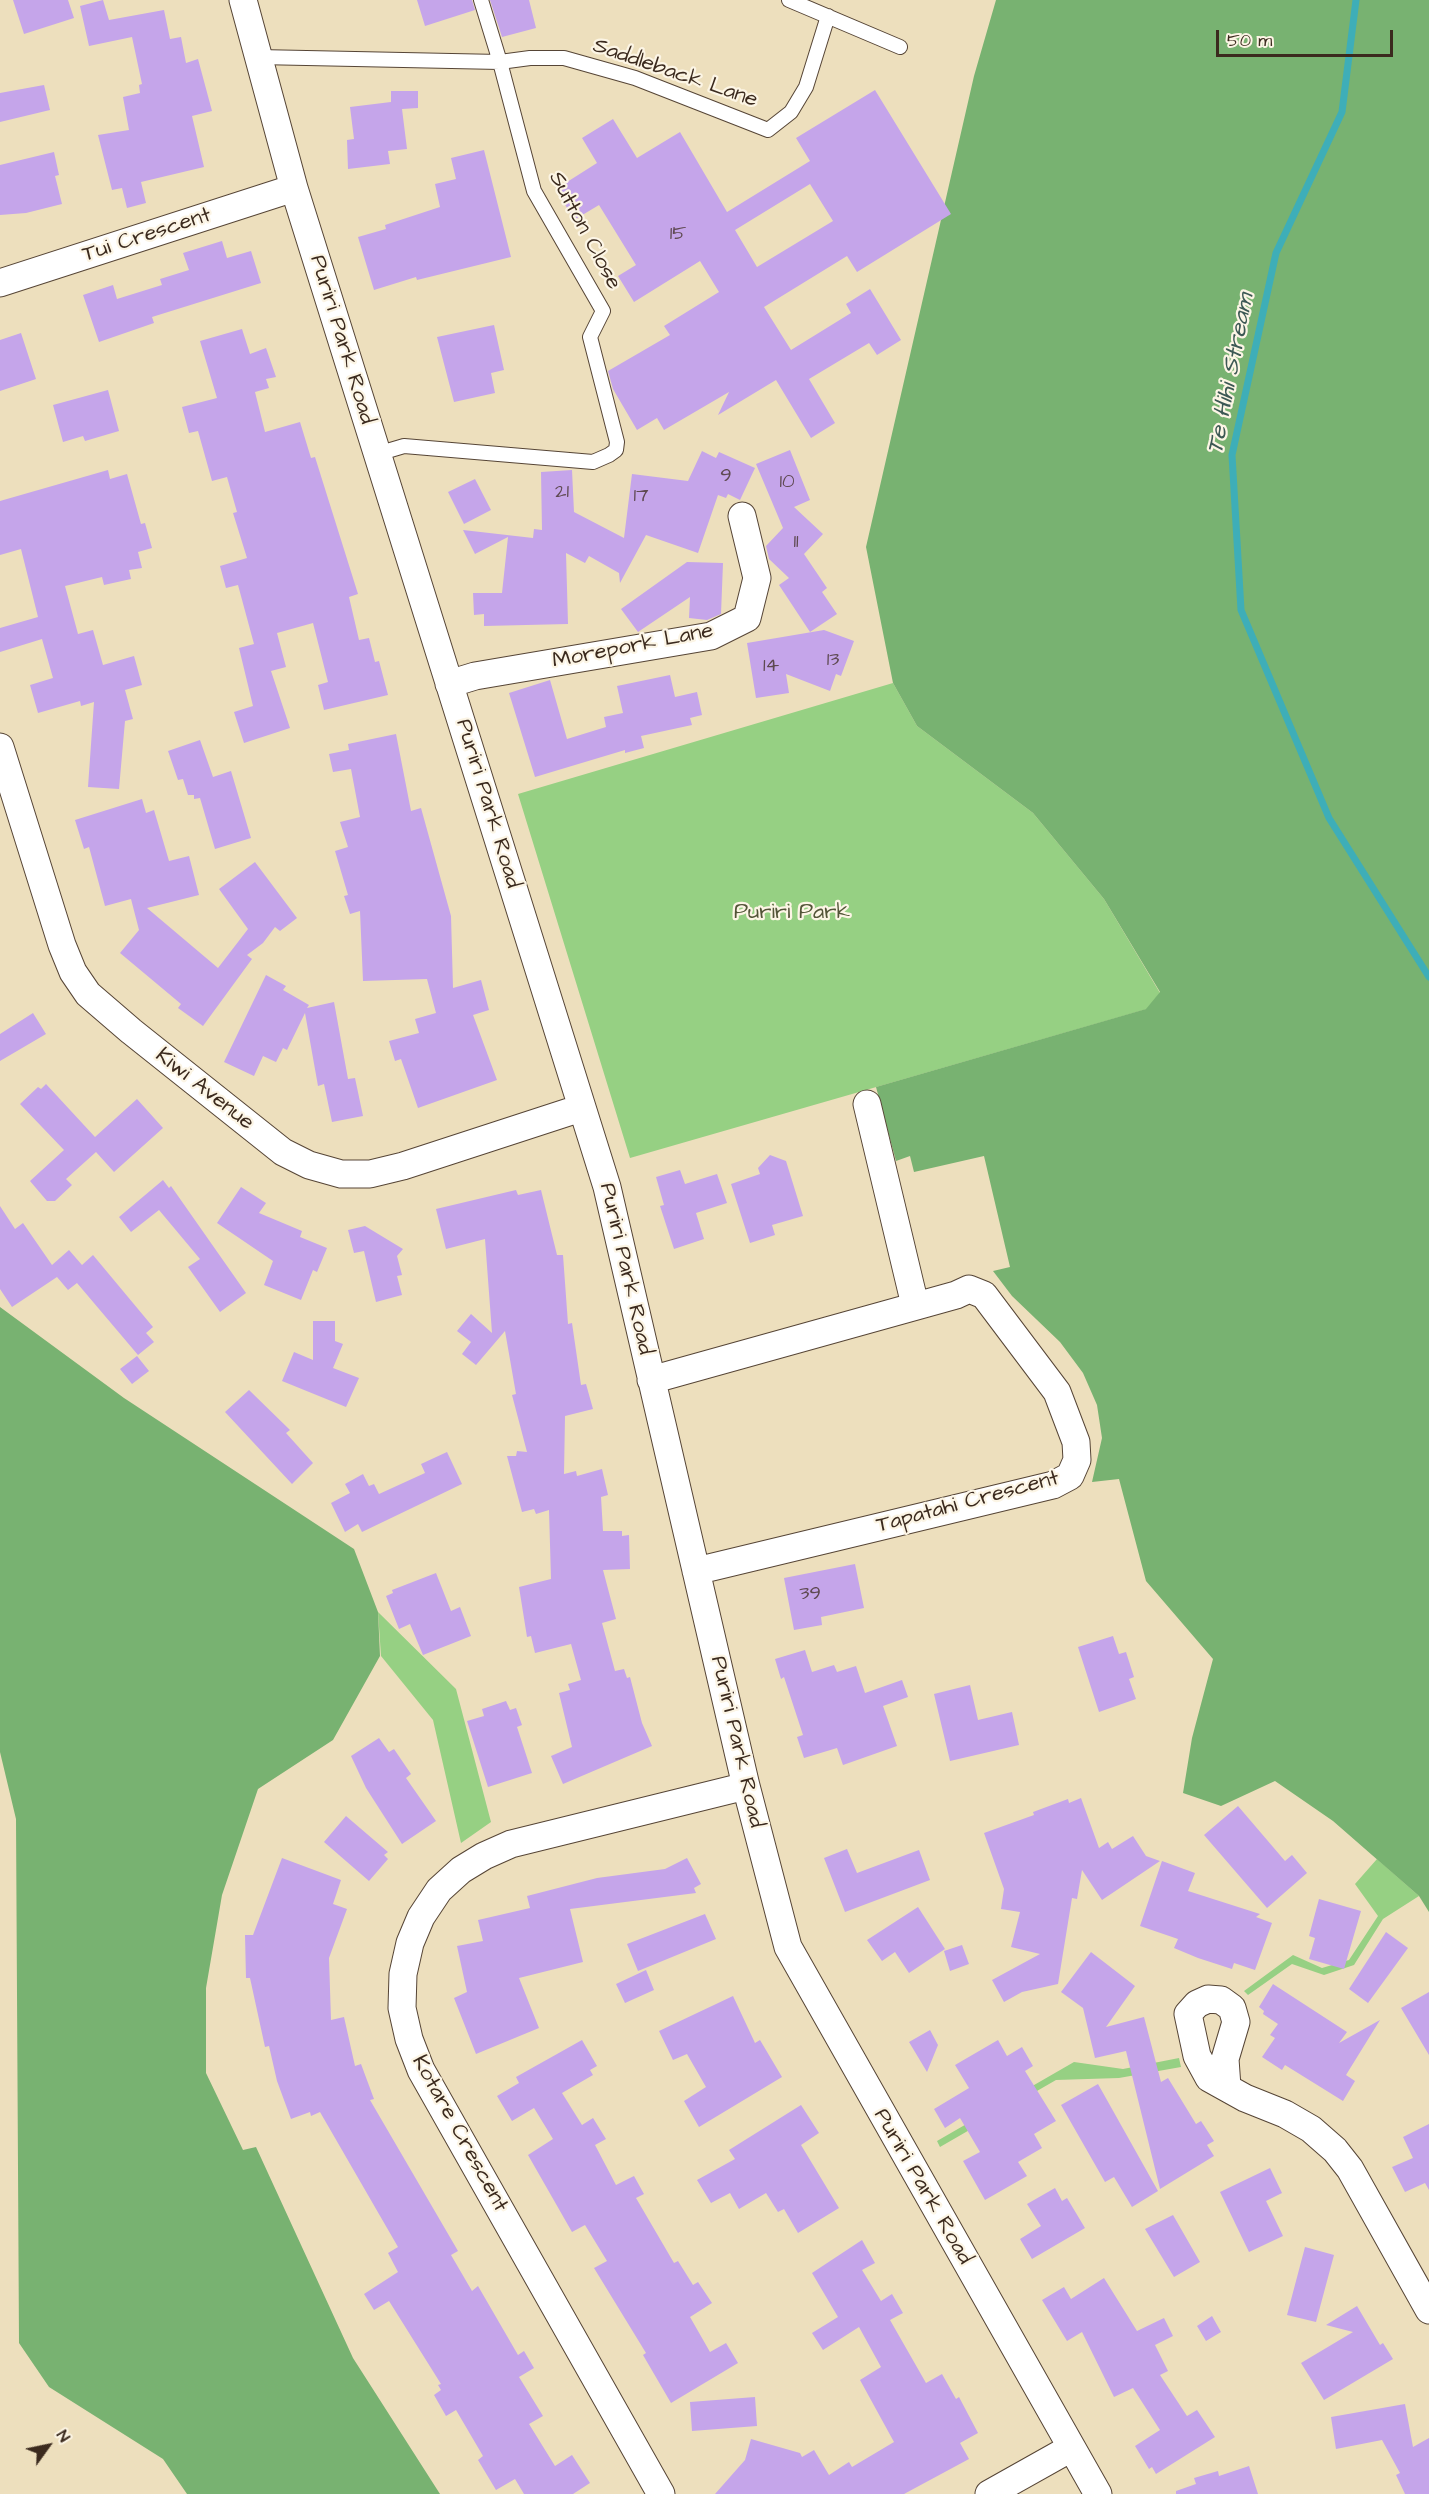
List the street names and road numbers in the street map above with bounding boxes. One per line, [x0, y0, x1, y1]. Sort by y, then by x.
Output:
street label: Saddleback Lane [589, 33, 761, 115]
street label: Sutton Close [542, 168, 626, 294]
street label: Tui Crescent [79, 203, 215, 269]
street label: Puriri Park Road [303, 252, 379, 428]
street label: Morepork Lane [550, 618, 716, 676]
street label: Puriri Park Road [449, 716, 525, 892]
street label: Kiwi Avenue [149, 1043, 259, 1137]
street label: Puriri Park Road [592, 1181, 658, 1357]
street label: Tapatahi Crescent [874, 1466, 1062, 1540]
street label: Puriri Park Road [703, 1654, 769, 1830]
street label: Kotare Crescent [405, 2051, 513, 2217]
street label: Puriri Park Road [867, 2105, 977, 2269]

